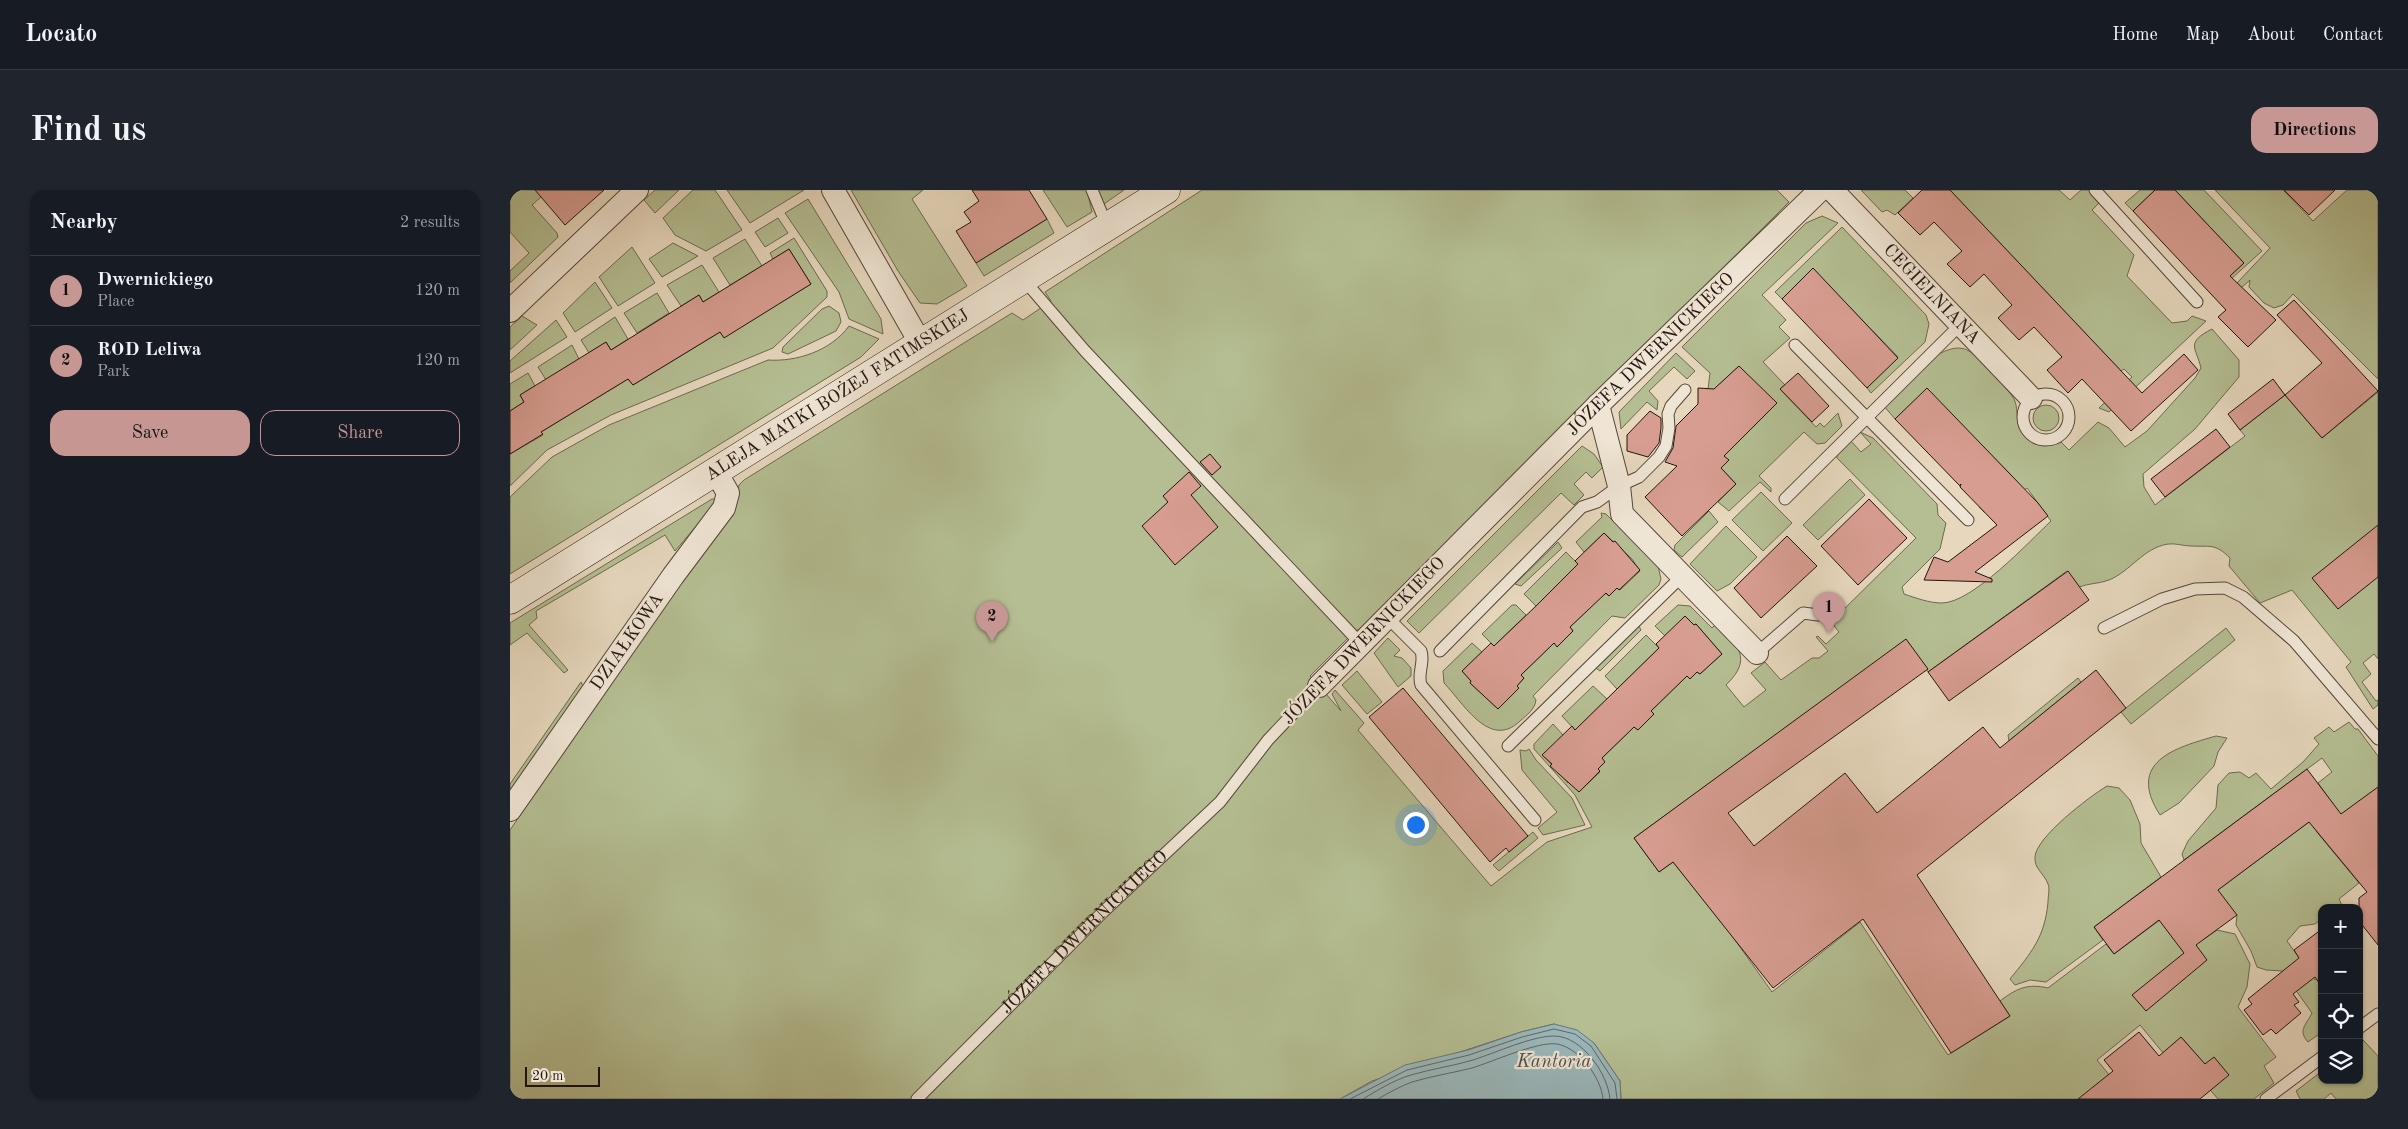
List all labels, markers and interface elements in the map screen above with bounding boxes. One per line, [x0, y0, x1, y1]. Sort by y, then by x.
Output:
text: Locato [25, 23, 97, 47]
text: Home [2112, 26, 2158, 44]
text: Map [2186, 26, 2219, 44]
text: About [2247, 26, 2295, 44]
text: Contact [2323, 26, 2383, 44]
button: Directions [2251, 107, 2378, 153]
text: Find us [30, 113, 146, 148]
text: Nearby [50, 212, 118, 233]
text: 2 results [400, 215, 460, 231]
street label: CEGIELNIANA [1880, 241, 1983, 348]
street label: JÓZEFA DWERNICKIEGO [1564, 269, 1738, 440]
text: Dwernickiego [97, 271, 213, 290]
text: 1 [61, 283, 71, 299]
text: 120 m [415, 283, 460, 299]
text: Place [97, 294, 134, 310]
street label: ALEJA MATKI BOŻEJ FATIMSKIEJ [702, 306, 973, 484]
text: ROD Leliwa [97, 341, 201, 360]
text: 2 [61, 353, 71, 369]
text: 120 m [415, 353, 460, 369]
text: Park [97, 364, 130, 380]
button: Save [50, 410, 250, 456]
button: Share [260, 410, 460, 456]
street label: JÓZEFA DWERNICKIEGO [1276, 550, 1449, 728]
street label: DZIAŁKOWA [587, 590, 667, 694]
pin: 1 [1813, 592, 1845, 633]
pin: 2 [976, 601, 1008, 642]
your location [1403, 812, 1429, 838]
street label: JÓZEFA DWERNICKIEGO [998, 847, 1171, 1018]
map controls [2318, 904, 2363, 1084]
button: + [2318, 904, 2363, 949]
button: − [2318, 949, 2363, 994]
button: locate [2318, 994, 2363, 1039]
button: layers [2318, 1039, 2363, 1084]
water label: Kantoria [1516, 1053, 1591, 1072]
scale bar [525, 1064, 600, 1087]
text: 20 m [532, 1069, 563, 1083]

